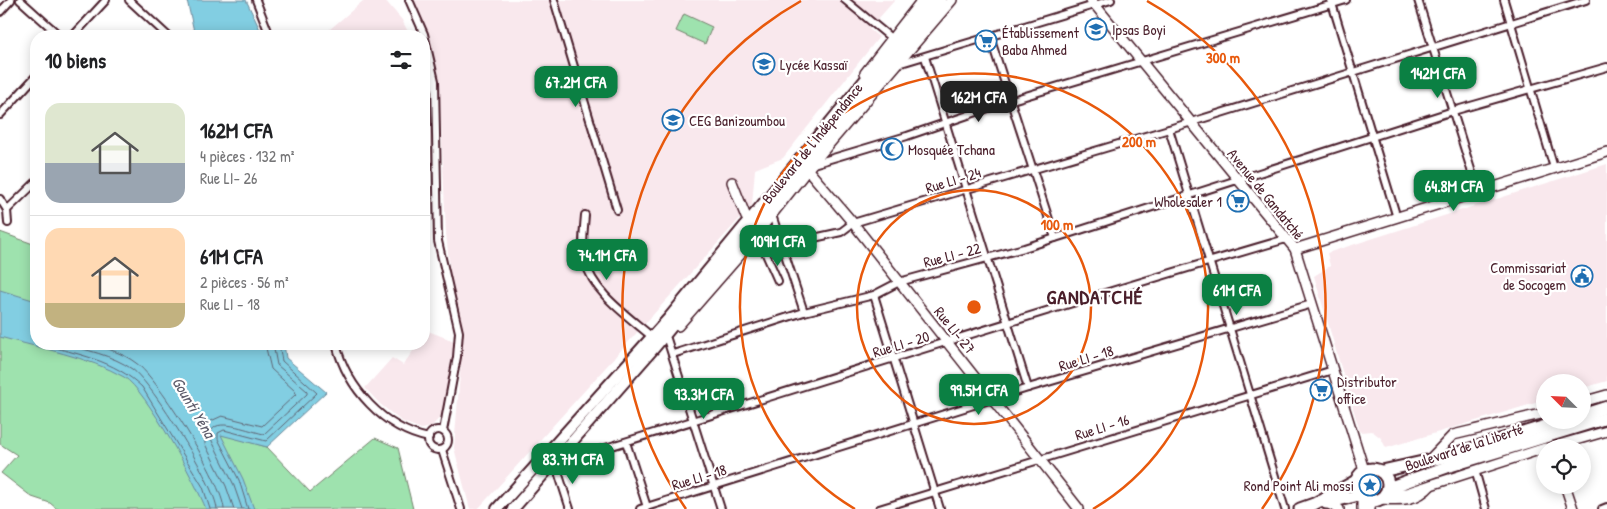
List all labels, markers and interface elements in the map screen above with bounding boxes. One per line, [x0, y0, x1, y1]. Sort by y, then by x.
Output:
school or university icon: Ipsas Boyi [1084, 17, 1108, 41]
place label: Ipsas Boyi [1112, 19, 1166, 40]
place label: Établissement Baba Ahmed [1002, 22, 1080, 60]
supermarket icon: Établissement Baba Ahmed [974, 29, 998, 53]
text: 10 biens [45, 46, 106, 75]
icon: filters [387, 46, 415, 74]
text: 300 m [1206, 47, 1240, 68]
school or university icon: Lycée Kassaï [752, 52, 776, 76]
place label: Lycée Kassaï [780, 54, 848, 75]
pin: 142M CFA [1386, 56, 1490, 99]
text: 142M CFA [1410, 62, 1466, 84]
pin: 67.2M CFA [519, 66, 633, 108]
text: 67.2M CFA [546, 71, 607, 93]
street label: Boulevard de l'Indépendance [757, 78, 867, 208]
pin: 162M CFA [927, 80, 1031, 123]
text: 162M CFA [951, 86, 1007, 108]
school or university icon: CEG Banizoumbou [661, 108, 685, 132]
place label: CEG Banizoumbou [689, 110, 785, 131]
text: 162M CFA [200, 116, 273, 145]
icon: home [85, 123, 145, 183]
text: 200 m [1122, 131, 1156, 152]
mosque icon: Mosquée Tchana [880, 137, 904, 161]
place label: Mosquée Tchana [908, 139, 995, 160]
street label: Avenue de Gandatché [1223, 144, 1309, 244]
text: 4 pièces · 132 m² [200, 145, 294, 167]
street label: Rue LI - 24 [923, 162, 984, 198]
text: Rue LI- 26 [200, 167, 257, 189]
pin: 64.8M CFA [1397, 170, 1511, 212]
text: 64.8M CFA [1425, 175, 1483, 197]
supermarket icon: Wholesaler 1 [1226, 189, 1250, 213]
place label: Wholesaler 1 [1154, 191, 1222, 212]
text: 100 m [1041, 214, 1073, 235]
pin: 109M CFA [726, 224, 830, 267]
text: 109M CFA [751, 230, 805, 252]
street label: Rue LI - 22 [921, 237, 983, 273]
pin: 74.1M CFA [550, 238, 664, 281]
text: 61M CFA [200, 242, 263, 271]
text: 74.1M CFA [578, 244, 636, 266]
icon: home [85, 248, 145, 308]
place label: Commissariat de Socogem [1490, 257, 1567, 295]
public building icon: Commissariat de Socogem [1570, 264, 1594, 288]
text: 2 pièces · 56 m² [200, 271, 289, 293]
pin: 61M CFA [1191, 274, 1283, 316]
text: 61M CFA [1213, 279, 1261, 301]
district label: GANDATCHÉ [1047, 283, 1143, 310]
text: Rue LI - 18 [200, 293, 260, 315]
centre of rings [965, 298, 983, 316]
street label: Rue LI- 27 [929, 302, 981, 358]
street label: Rue LI - 20 [870, 325, 932, 363]
street label: Rue LI - 18 [1056, 340, 1116, 376]
place label: Distributor office [1337, 371, 1397, 409]
water label: Gounti Yéna [167, 372, 222, 443]
pin: 99.5M CFA [922, 374, 1036, 416]
north arrow [1536, 374, 1591, 429]
map controls [1536, 374, 1591, 494]
pin: 93.3M CFA [647, 378, 761, 420]
supermarket icon: Distributor office [1309, 378, 1333, 402]
text: 99.5M CFA [950, 379, 1008, 401]
text: 93.3M CFA [674, 383, 734, 405]
street label: Rue LI - 16 [1072, 409, 1132, 445]
street label: Boulevard de la Liberté [1402, 418, 1526, 476]
button: locate [1536, 439, 1591, 494]
pin: 83.7M CFA [516, 442, 630, 485]
text: 83.7M CFA [542, 448, 604, 470]
street label: Rue LI - 18 [669, 459, 729, 495]
place icon: Rond Point Ali mossi [1358, 473, 1382, 497]
place label: Rond Point Ali mossi [1244, 475, 1354, 496]

